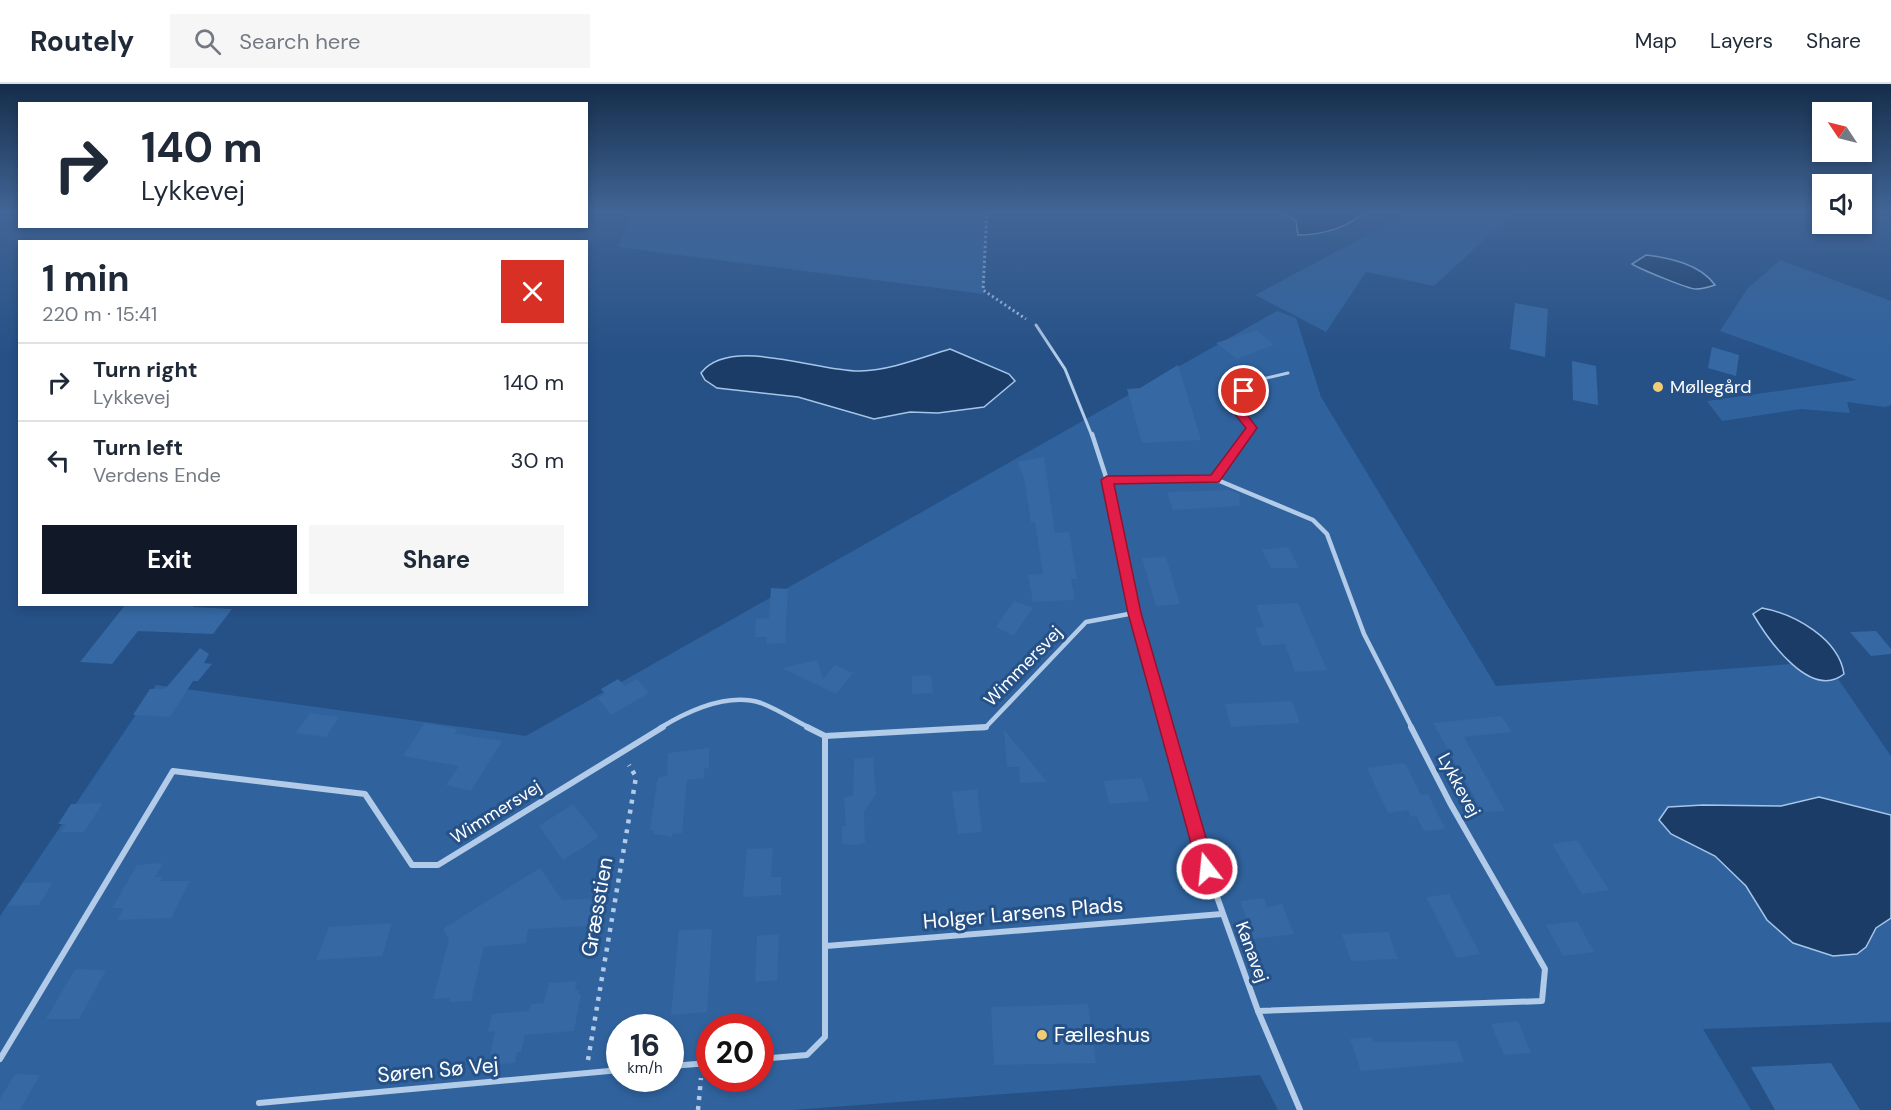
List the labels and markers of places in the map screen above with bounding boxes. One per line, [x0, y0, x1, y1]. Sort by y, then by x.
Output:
pin [1218, 365, 1269, 416]
place label: Møllegård [1670, 375, 1752, 399]
marker: Møllegård [1651, 380, 1665, 394]
place label: Fælleshus [1054, 1021, 1150, 1049]
marker: Fælleshus [1035, 1028, 1049, 1042]

